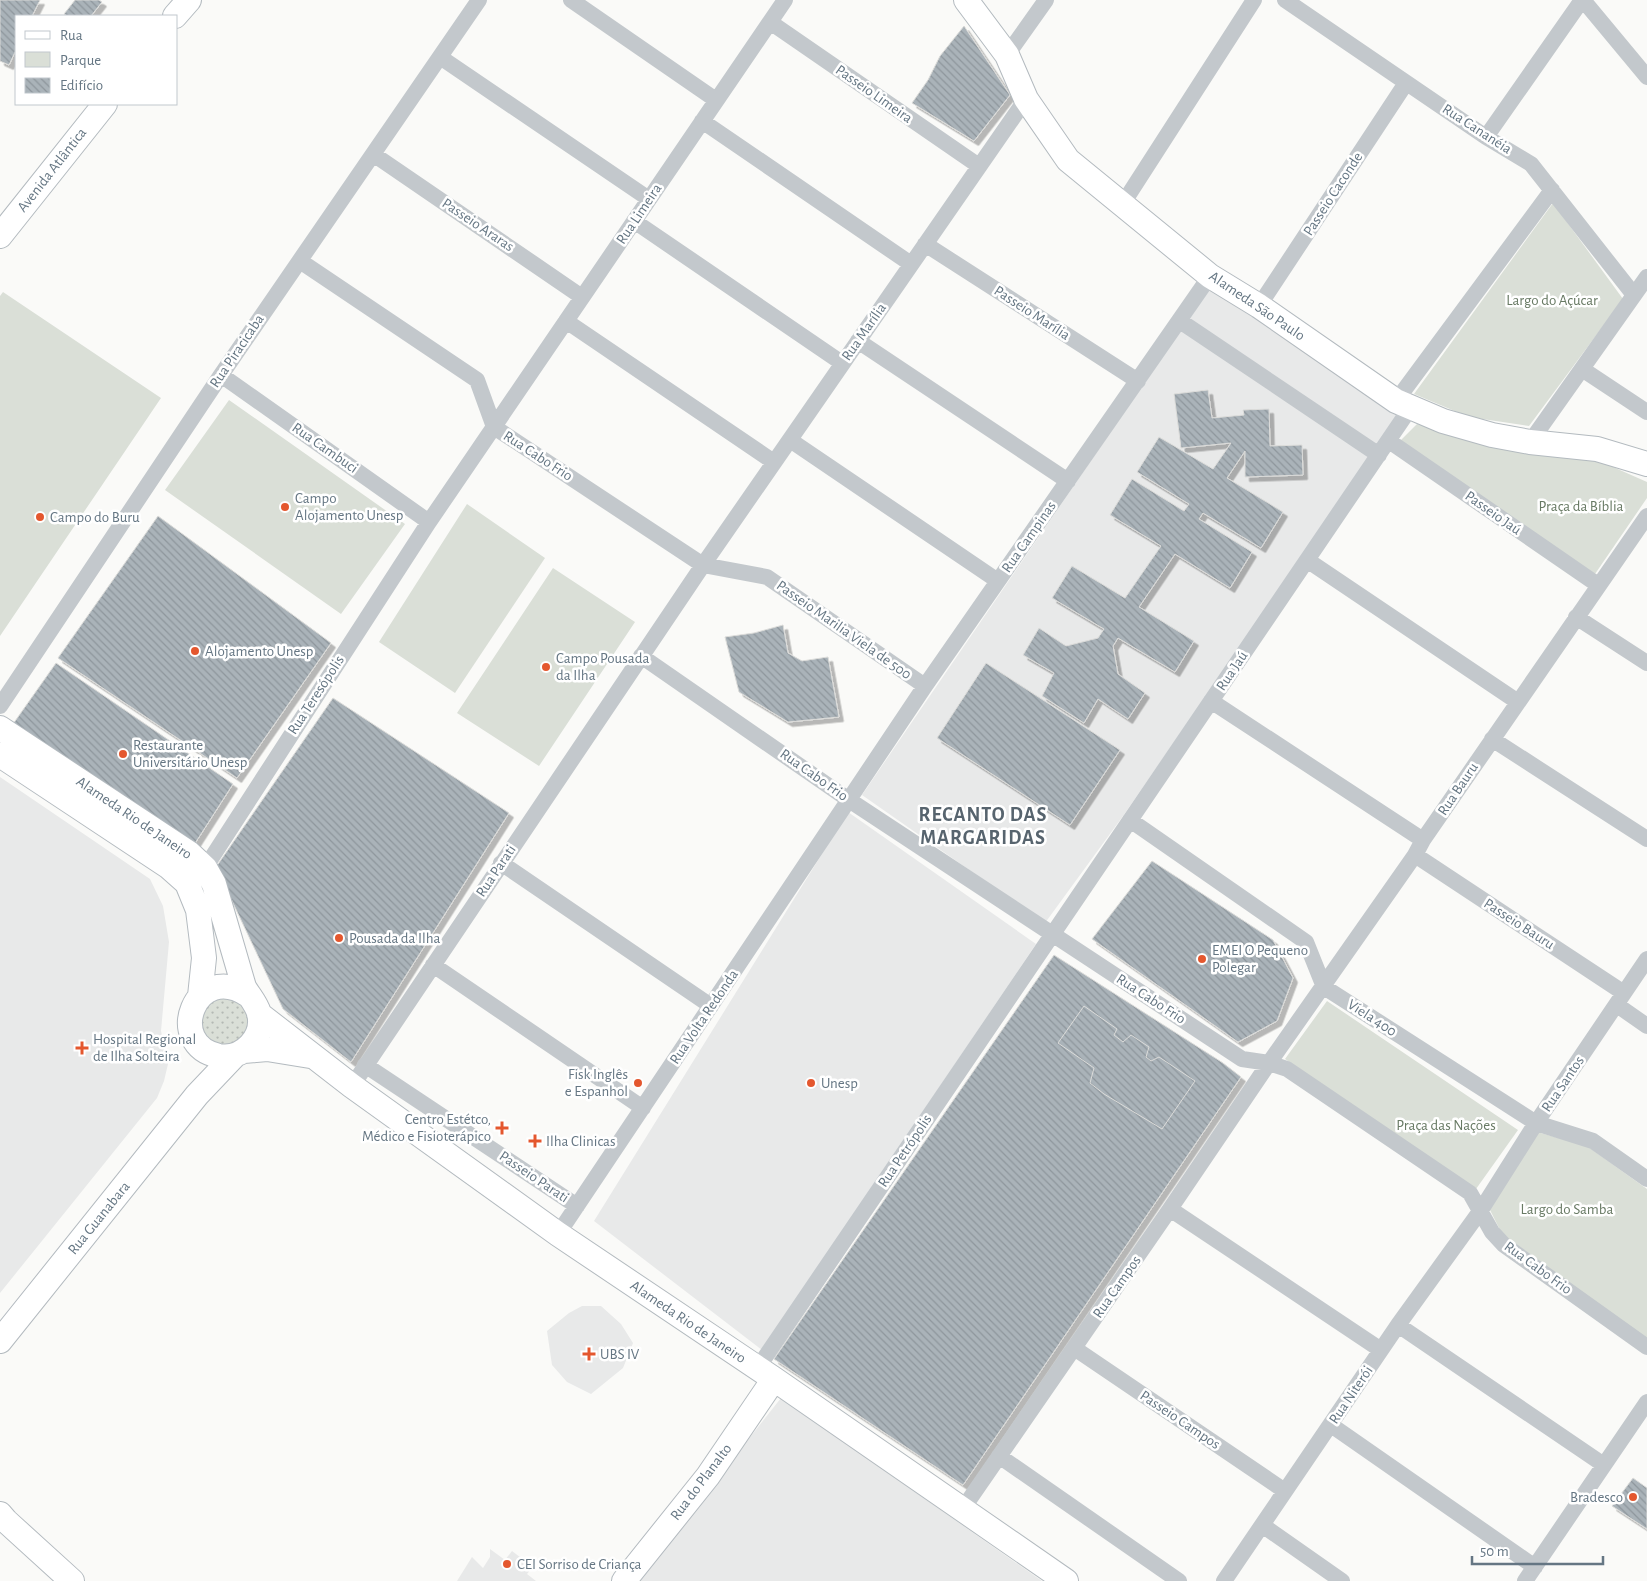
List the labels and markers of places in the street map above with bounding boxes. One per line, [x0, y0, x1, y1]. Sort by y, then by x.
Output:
place label: Campo Alojamento Unesp [295, 491, 404, 523]
marker: Campo Alojamento Unesp [279, 501, 291, 513]
place label: Campo do Buru [50, 510, 140, 525]
marker: Campo do Buru [34, 511, 46, 523]
place label: Alojamento Unesp [205, 644, 314, 659]
marker: Alojamento Unesp [189, 645, 201, 657]
place label: Campo Pousada da Ilha [556, 651, 649, 683]
marker: Campo Pousada da Ilha [540, 661, 552, 673]
place label: Restaurante Universitário Unesp [133, 738, 247, 770]
marker: Restaurante Universitário Unesp [117, 748, 129, 760]
place label: Pousada da Ilha [349, 931, 440, 946]
marker: Pousada da Ilha [333, 932, 345, 944]
place label: EMEI O Pequeno Polegar [1212, 943, 1308, 975]
marker: EMEI O Pequeno Polegar [1196, 953, 1208, 965]
place label: Hospital Regional de Ilha Solteira [93, 1032, 196, 1064]
marker: Hospital Regional de Ilha Solteira [75, 1041, 89, 1055]
place label: Fisk Inglês e Espanhol [565, 1067, 628, 1099]
place label: Unesp [821, 1076, 858, 1091]
marker: Fisk Inglês e Espanhol [632, 1077, 644, 1089]
marker: Unesp [805, 1077, 817, 1089]
place label: Centro Estétco, Médico e Fisioterápico [362, 1112, 491, 1144]
marker: Centro Estétco, Médico e Fisioterápico [495, 1121, 509, 1135]
marker: Ilha Clinicas [528, 1134, 542, 1148]
place label: Ilha Clinicas [546, 1134, 616, 1149]
marker: UBS IV [582, 1347, 596, 1361]
place label: UBS IV [600, 1347, 640, 1362]
place label: Bradesco [1570, 1490, 1623, 1505]
marker: Bradesco [1627, 1491, 1639, 1503]
place label: CEI Sorriso de Criança [517, 1557, 642, 1572]
marker: CEI Sorriso de Criança [501, 1558, 513, 1570]

